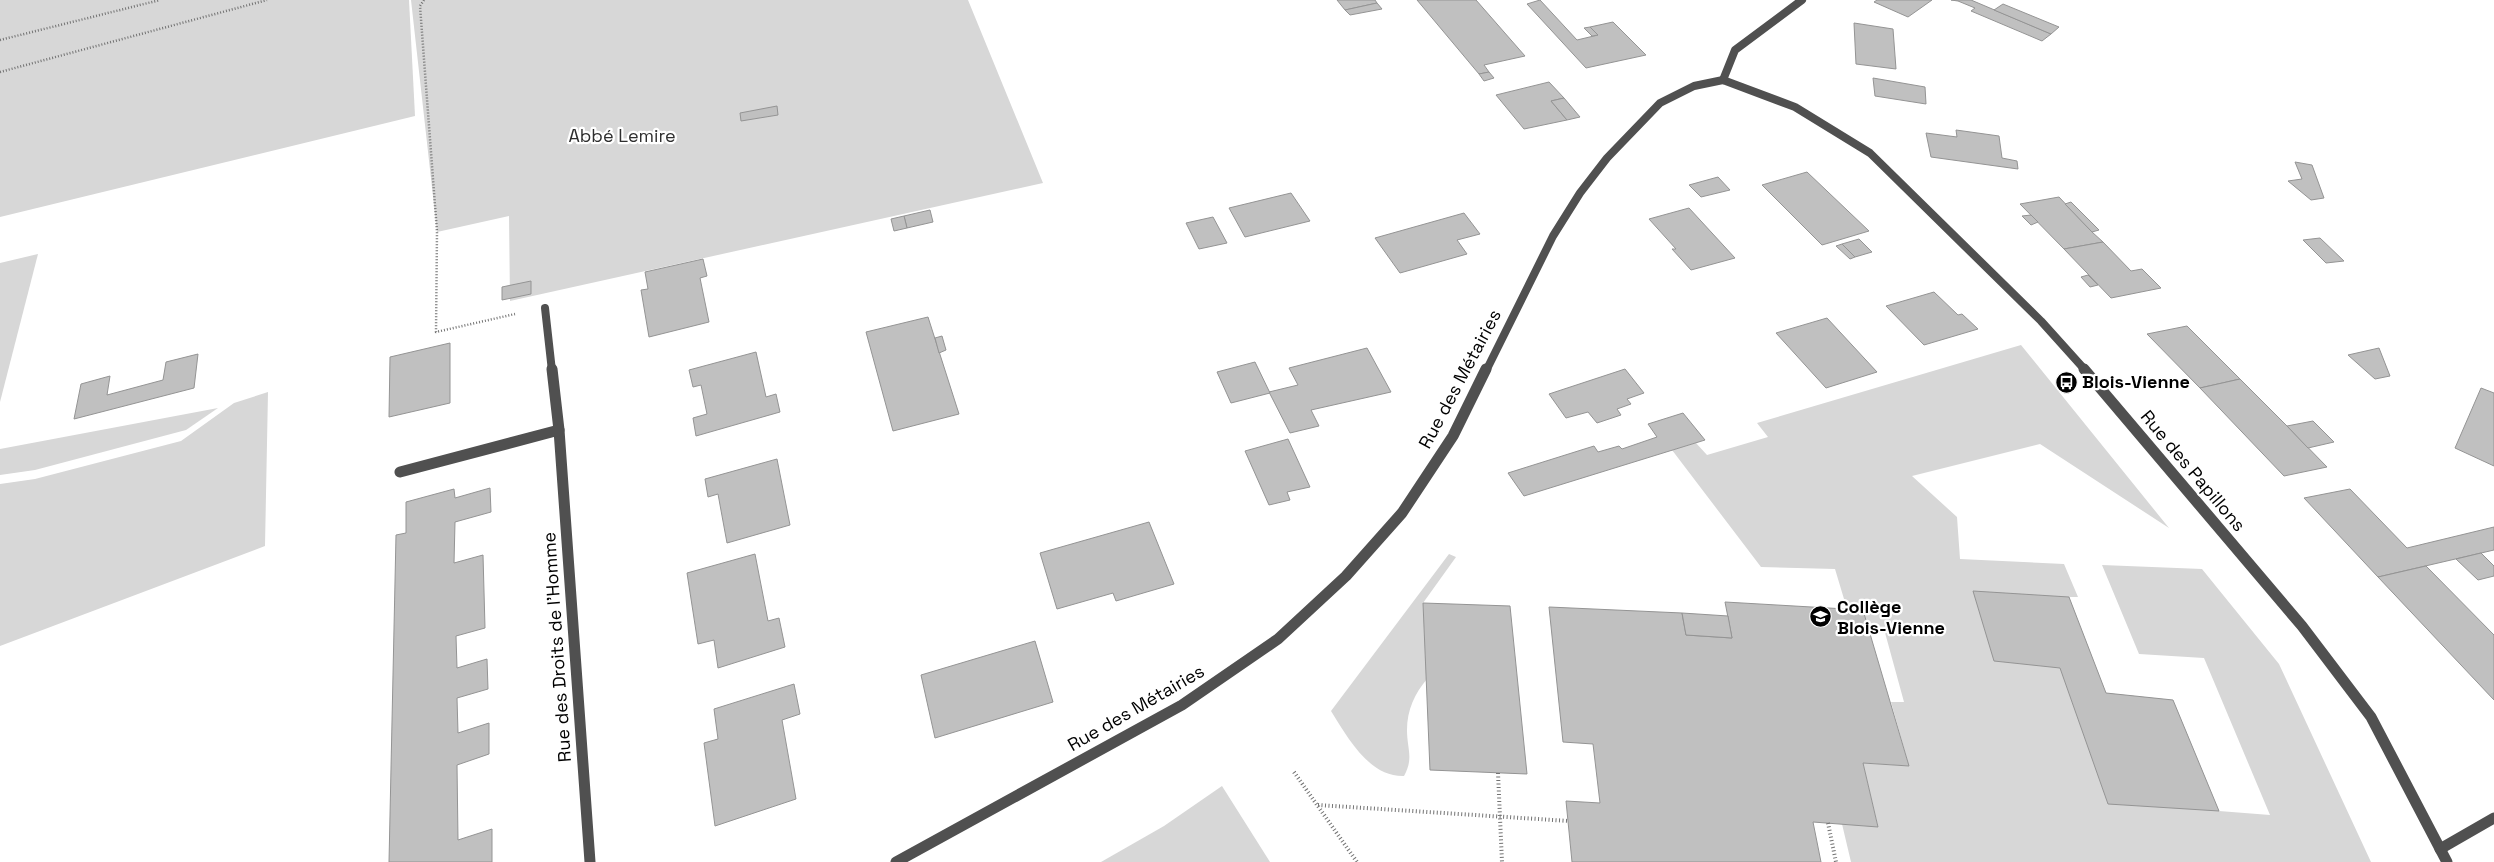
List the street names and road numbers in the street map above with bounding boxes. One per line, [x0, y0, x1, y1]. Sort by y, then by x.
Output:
street label: Rue des Métairies [1413, 305, 1506, 452]
street label: Rue des Papillons [2136, 405, 2251, 536]
street label: Rue des Droits de l'Homme [537, 531, 576, 763]
street label: Rue des Métairies [1063, 659, 1208, 756]

